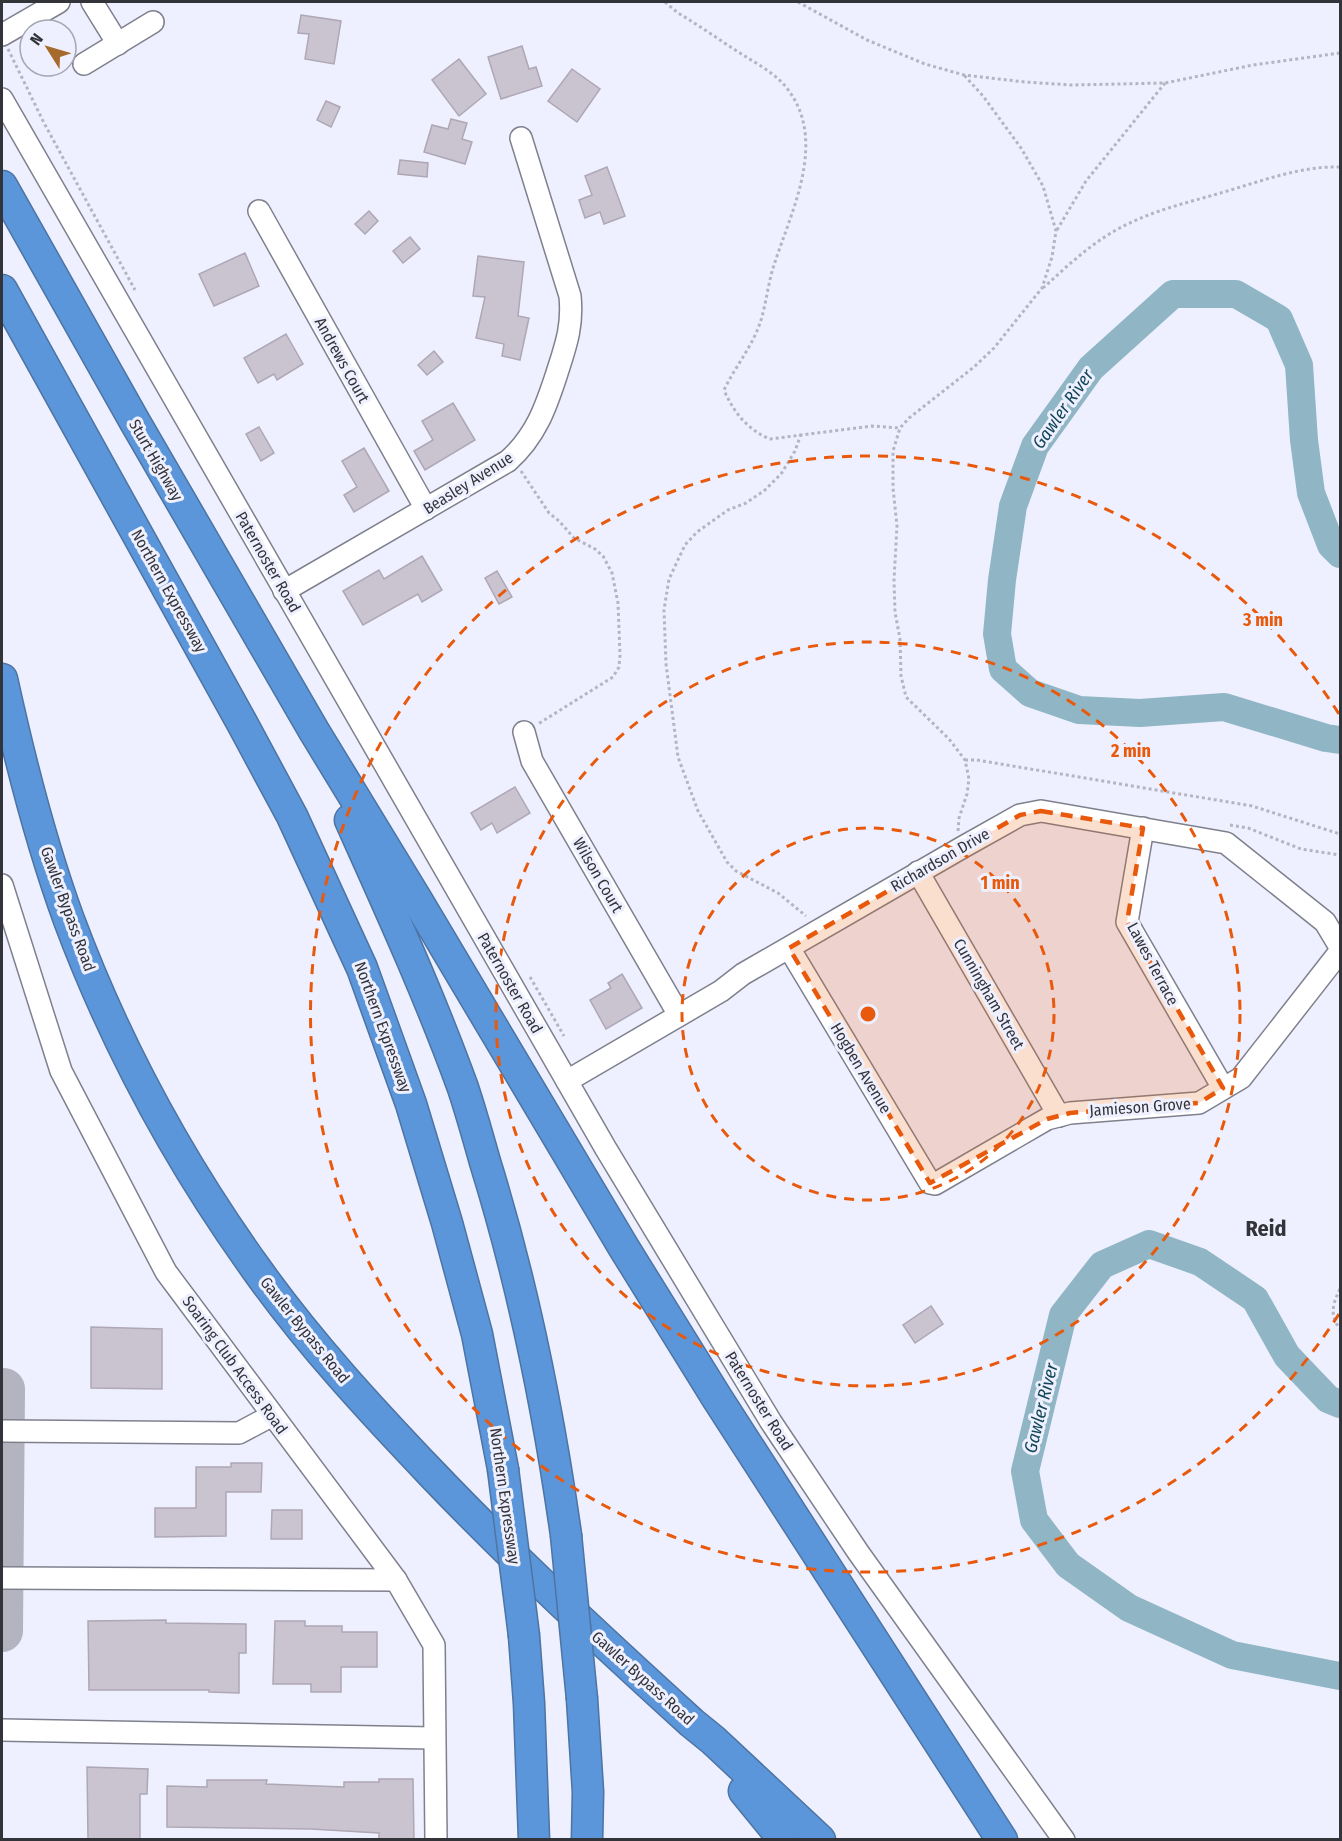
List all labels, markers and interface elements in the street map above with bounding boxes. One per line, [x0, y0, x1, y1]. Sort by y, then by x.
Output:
north arrow [18, 18, 78, 78]
text: N [26, 30, 47, 49]
street label: Andrews Court [311, 314, 374, 407]
water label: Gawler River [1028, 364, 1099, 453]
street label: Sturt Highway [125, 416, 187, 505]
street label: Beasley Avenue [420, 448, 516, 518]
street label: Paternoster Road [232, 508, 304, 616]
street label: Northern Expressway [127, 526, 211, 656]
text: 3 min [1242, 609, 1283, 631]
text: 2 min [1110, 740, 1151, 762]
street label: Richardson Drive [887, 824, 993, 896]
street label: Wilson Court [569, 834, 627, 916]
street label: Gawler Bypass Road [37, 844, 99, 974]
text: 1 min [980, 872, 1020, 894]
street label: Lawes Terrace [1123, 919, 1183, 1009]
street label: Paternoster Road [474, 929, 546, 1037]
street label: Cunningham Street [950, 935, 1029, 1053]
street label: Northern Expressway [351, 959, 416, 1096]
centre of rings [858, 1004, 878, 1024]
street label: Hogben Avenue [827, 1019, 896, 1117]
street label: Jamieson Grove [1089, 1094, 1191, 1120]
district label: Reid [1246, 1215, 1286, 1242]
street label: Gawler Bypass Road [256, 1273, 354, 1387]
street label: Soaring Club Access Road [179, 1292, 291, 1438]
street label: Paternoster Road [721, 1348, 797, 1454]
water label: Gawler River [1019, 1360, 1063, 1455]
street label: Northern Expressway [486, 1427, 524, 1566]
street label: Gawler Bypass Road [588, 1627, 698, 1729]

